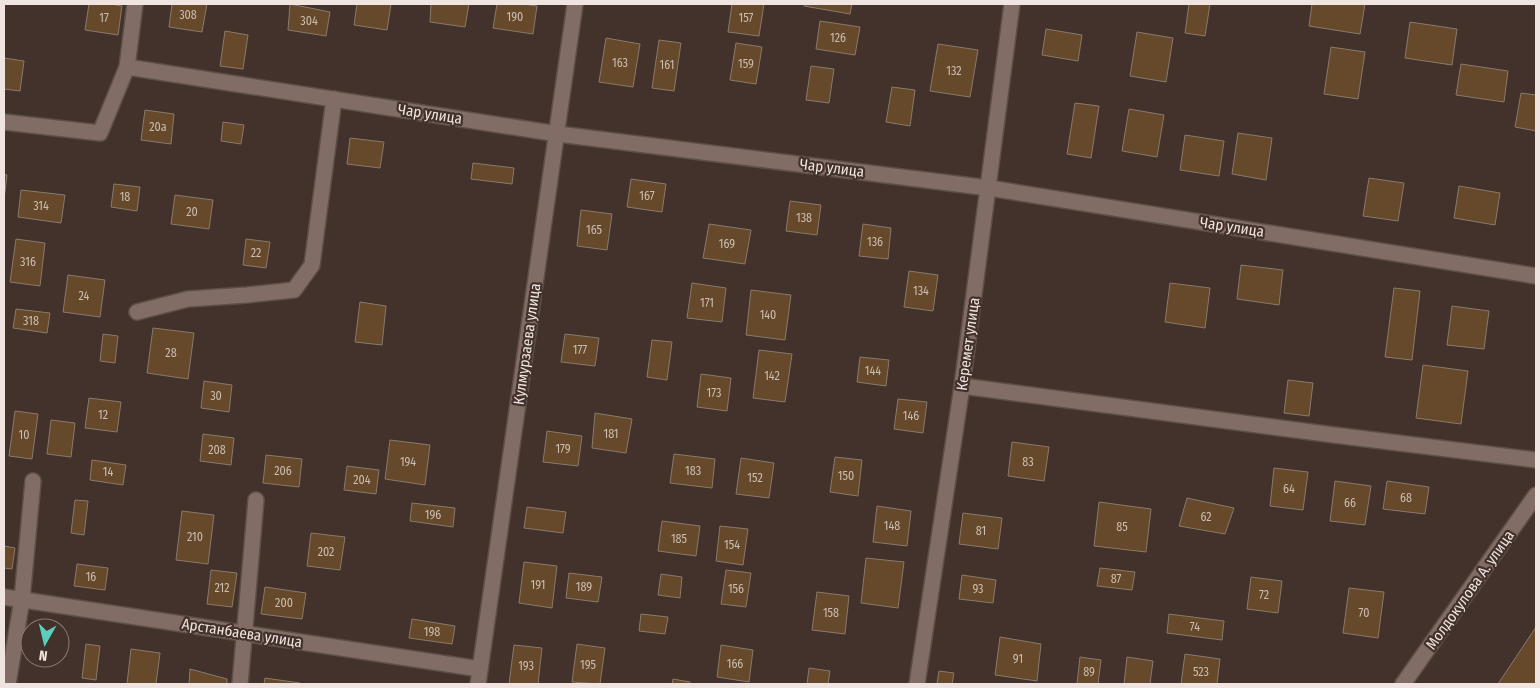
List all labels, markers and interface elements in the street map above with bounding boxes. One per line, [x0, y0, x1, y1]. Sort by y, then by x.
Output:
house number: 308 [179, 8, 197, 22]
house number: 190 [507, 10, 523, 24]
house number: 17 [99, 11, 109, 25]
house number: 157 [739, 11, 754, 25]
house number: 304 [300, 14, 318, 28]
house number: 126 [830, 31, 846, 45]
house number: 163 [612, 56, 628, 70]
house number: 159 [738, 57, 754, 71]
house number: 161 [660, 58, 674, 72]
house number: 132 [946, 64, 962, 78]
street label: Чар улица [397, 100, 463, 128]
house number: 20а [149, 120, 167, 134]
street label: Чар улица [799, 155, 865, 181]
house number: 167 [639, 189, 655, 203]
house number: 18 [120, 190, 130, 204]
house number: 314 [33, 199, 49, 213]
house number: 20 [186, 205, 198, 219]
house number: 138 [796, 211, 812, 225]
street label: Чар улица [1199, 213, 1265, 241]
house number: 165 [586, 223, 603, 237]
house number: 136 [867, 235, 883, 249]
house number: 169 [719, 237, 735, 251]
house number: 22 [251, 246, 261, 260]
house number: 316 [20, 255, 36, 269]
street label: Кулмурзаева улица [510, 282, 544, 406]
house number: 134 [913, 284, 929, 298]
house number: 24 [79, 289, 90, 303]
house number: 171 [700, 296, 714, 310]
street label: Керемет улица [953, 296, 983, 392]
house number: 140 [760, 308, 776, 322]
house number: 318 [23, 314, 39, 328]
house number: 177 [573, 343, 587, 357]
house number: 28 [165, 346, 177, 360]
house number: 144 [865, 364, 881, 378]
house number: 142 [764, 369, 780, 383]
house number: 173 [707, 386, 721, 400]
house number: 30 [210, 389, 222, 403]
house number: 12 [98, 408, 108, 422]
house number: 146 [903, 409, 919, 423]
house number: 181 [603, 427, 619, 441]
house number: 10 [19, 428, 29, 442]
house number: 179 [555, 442, 571, 456]
house number: 208 [208, 443, 226, 457]
house number: 194 [400, 455, 416, 469]
house number: 83 [1022, 455, 1034, 469]
house number: 206 [274, 464, 292, 478]
house number: 183 [685, 464, 701, 478]
house number: 14 [103, 465, 113, 479]
house number: 150 [838, 469, 854, 483]
house number: 152 [747, 471, 763, 485]
house number: 204 [353, 473, 371, 487]
house number: 64 [1283, 482, 1295, 496]
house number: 68 [1400, 491, 1412, 505]
house number: 66 [1344, 496, 1356, 510]
house number: 196 [425, 508, 441, 522]
house number: 62 [1200, 510, 1212, 524]
house number: 148 [884, 519, 900, 533]
house number: 85 [1116, 520, 1128, 534]
house number: 81 [976, 524, 986, 538]
street label: Молдокулова А. улица [1422, 527, 1518, 653]
house number: 210 [187, 530, 203, 544]
house number: 185 [671, 532, 688, 546]
house number: 154 [724, 538, 740, 552]
house number: 202 [318, 545, 334, 559]
house number: 16 [86, 570, 96, 584]
house number: 87 [1111, 572, 1121, 586]
house number: 191 [531, 578, 546, 592]
house number: 189 [576, 580, 592, 594]
house number: 212 [214, 581, 230, 595]
house number: 156 [728, 582, 744, 596]
house number: 93 [972, 582, 984, 596]
house number: 72 [1259, 588, 1269, 602]
house number: 200 [275, 596, 293, 610]
house number: 158 [823, 606, 839, 620]
house number: 70 [1359, 606, 1369, 620]
street label: Арстанбаева улица [181, 615, 303, 651]
north arrow [20, 618, 70, 668]
house number: 74 [1190, 620, 1200, 634]
house number: 198 [424, 625, 440, 639]
text: N [38, 646, 49, 664]
house number: 91 [1013, 652, 1023, 666]
house number: 166 [727, 657, 743, 671]
house number: 195 [580, 658, 596, 672]
house number: 193 [518, 659, 534, 673]
house number: 89 [1083, 665, 1095, 679]
house number: 523 [1193, 665, 1209, 679]

